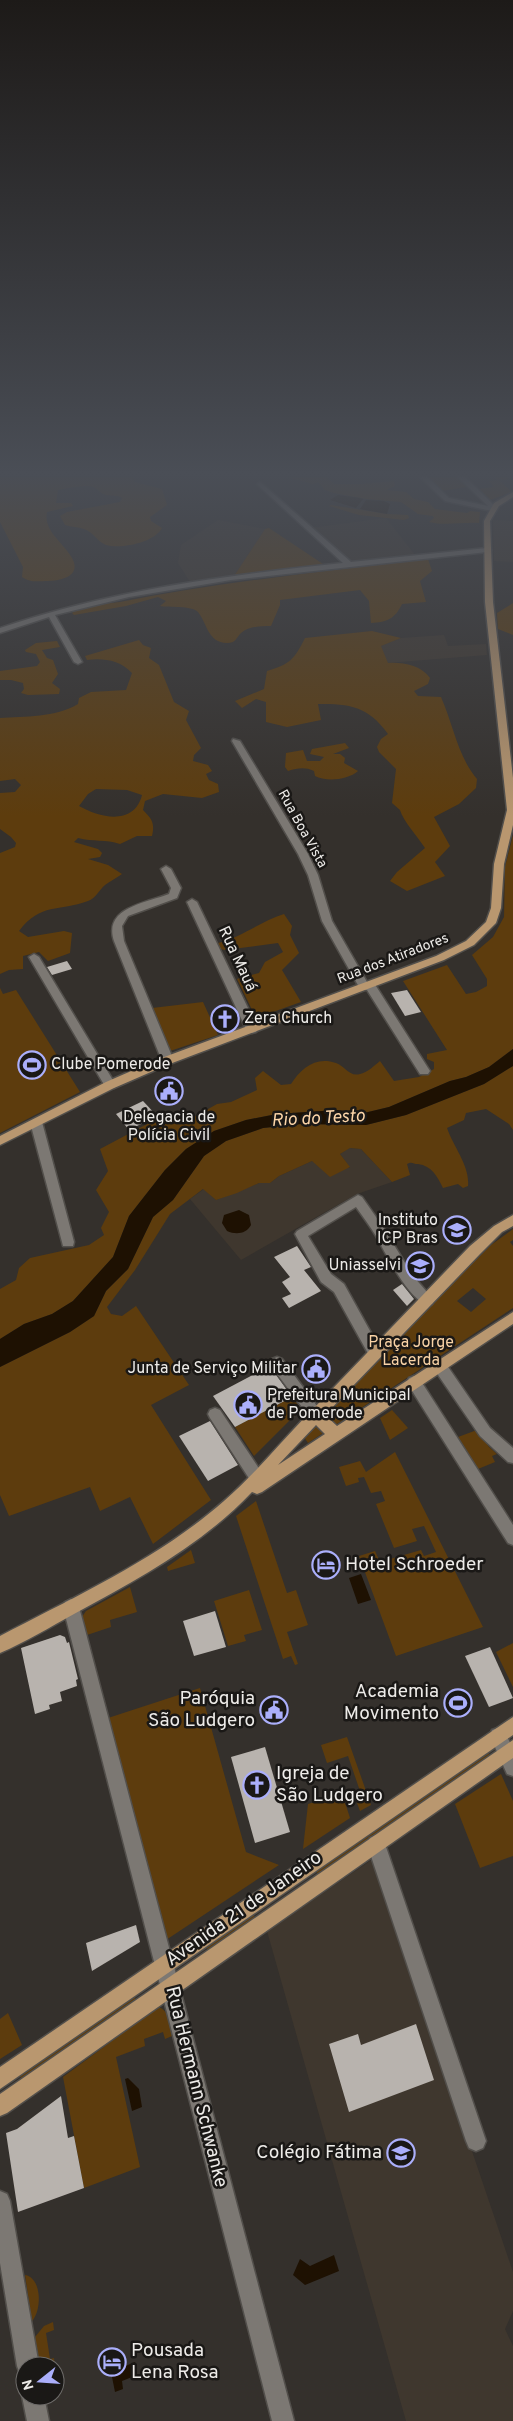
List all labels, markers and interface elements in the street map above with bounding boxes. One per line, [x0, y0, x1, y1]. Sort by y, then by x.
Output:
street label: Rua Boa Vista [274, 787, 330, 871]
street label: Rua Mauá [213, 923, 261, 995]
street label: Rua dos Atiradores [335, 930, 451, 988]
church icon: Zera Church [210, 1004, 240, 1034]
place label: Zera Church [244, 1009, 332, 1029]
sports icon: Clube Pomerode [17, 1050, 47, 1080]
place label: Clube Pomerode [51, 1055, 170, 1075]
public building icon: Delegacia de Polícia Civil [154, 1076, 184, 1106]
water label: Rio do Testo [271, 1105, 366, 1133]
place label: Delegacia de Polícia Civil [123, 1108, 215, 1146]
place label: Instituto ICP Bras [377, 1211, 438, 1249]
school or university icon: Instituto ICP Bras [442, 1215, 472, 1245]
school or university icon: Uniasselvi [405, 1251, 435, 1281]
place label: Uniasselvi [329, 1256, 401, 1276]
park label: Praça Jorge Lacerda [368, 1333, 454, 1371]
public building icon: Junta de Serviço Militar [301, 1354, 331, 1384]
place label: Junta de Serviço Militar [128, 1359, 297, 1379]
place label: Prefeitura Municipal de Pomerode [267, 1386, 411, 1424]
public building icon: Prefeitura Municipal de Pomerode [233, 1390, 263, 1420]
hotel icon: Hotel Schroeder [311, 1550, 341, 1580]
place label: Hotel Schroeder [345, 1553, 484, 1577]
place label: Academia Movimento [344, 1680, 439, 1726]
place label: Paróquia São Ludgero [148, 1687, 255, 1733]
sports icon: Academia Movimento [443, 1688, 473, 1718]
public building icon: Paróquia São Ludgero [259, 1695, 289, 1725]
place label: Igreja de São Ludgero [276, 1762, 383, 1808]
church icon: Igreja de São Ludgero [242, 1770, 272, 1800]
street label: Avenida 21 de Janeiro [161, 1846, 327, 1972]
street label: Rua Hermann Schwanke [159, 1984, 233, 2190]
school or university icon: Colégio Fátima [386, 2138, 416, 2168]
place label: Colégio Fátima [256, 2141, 382, 2165]
place label: Pousada Lena Rosa [131, 2339, 219, 2385]
hotel icon: Pousada Lena Rosa [97, 2347, 127, 2377]
north arrow [15, 2356, 65, 2406]
text: N [19, 2377, 39, 2392]

